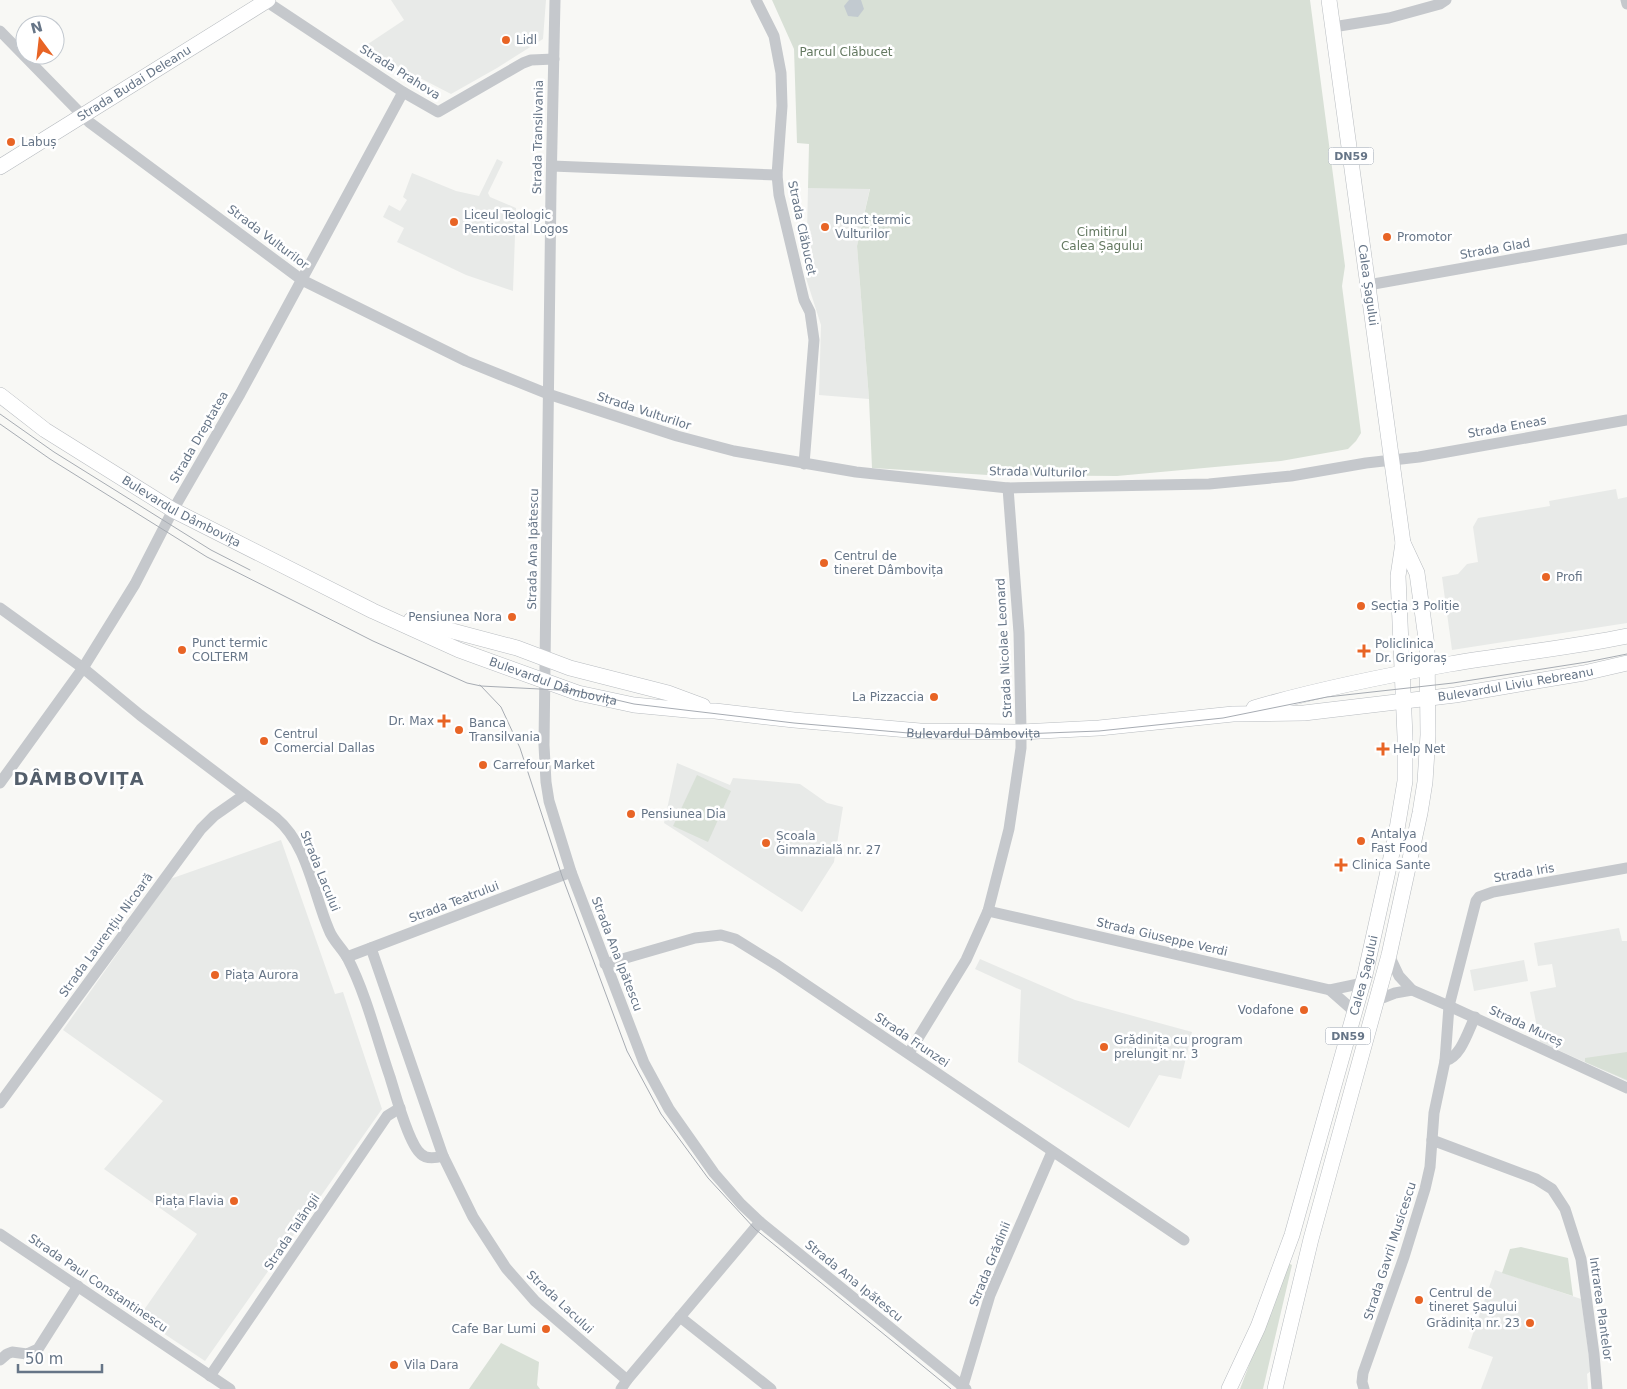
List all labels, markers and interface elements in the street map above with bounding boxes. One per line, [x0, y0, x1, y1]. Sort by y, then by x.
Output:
north arrow [15, 15, 65, 65]
text: N [29, 18, 44, 37]
place label: Lidl [516, 33, 537, 47]
marker: Lidl [500, 34, 512, 46]
street label: Strada Prahova [357, 42, 443, 102]
street label: Strada Budai Deleanu [75, 43, 194, 124]
park label: Parcul Clăbucet [799, 45, 893, 59]
street label: Strada Transilvania [530, 80, 546, 194]
place label: Labuș [21, 135, 57, 149]
marker: Labuș [5, 136, 17, 148]
road number: DN59 [1328, 148, 1374, 164]
street label: Strada Clăbucet [785, 179, 819, 277]
street label: Strada Vulturilor [225, 202, 311, 272]
place label: Liceul Teologic Penticostal Logos [464, 208, 568, 236]
place label: Punct termic Vulturilor [835, 213, 911, 241]
marker: Liceul Teologic Penticostal Logos [448, 216, 460, 228]
marker: Punct termic Vulturilor [819, 221, 831, 233]
park label: Cimitirul Calea Șagului [1061, 225, 1143, 253]
place label: Promotor [1397, 230, 1452, 244]
marker: Promotor [1381, 231, 1393, 243]
street label: Strada Glad [1459, 236, 1531, 262]
street label: Calea Șagului [1355, 243, 1381, 327]
street label: Strada Dreptatea [167, 389, 231, 485]
street label: Strada Vulturilor [595, 389, 693, 433]
street label: Strada Eneas [1467, 413, 1547, 441]
street label: Strada Vulturilor [989, 464, 1087, 480]
street label: Bulevardul Dâmbovița [119, 473, 243, 550]
street label: Strada Ana Ipătescu [525, 488, 541, 610]
place label: Centrul de tineret Dâmbovița [834, 549, 943, 577]
marker: Centrul de tineret Dâmbovița [818, 557, 830, 569]
place label: Profi [1556, 570, 1583, 584]
marker: Profi [1540, 571, 1552, 583]
street label: Strada Nicolae Leonard [993, 578, 1015, 718]
place label: Secția 3 Poliție [1371, 599, 1460, 613]
marker: Secția 3 Poliție [1355, 600, 1367, 612]
place label: Pensiunea Nora [408, 610, 502, 624]
marker: Pensiunea Nora [506, 611, 518, 623]
place label: Punct termic COLTERM [192, 636, 268, 664]
place label: Policlinica Dr. Grigoraș [1375, 637, 1447, 665]
marker: Punct termic COLTERM [176, 644, 188, 656]
marker: Policlinica Dr. Grigoraș [1357, 644, 1371, 658]
street label: Bulevardul Dâmbovița [487, 654, 619, 708]
street label: Bulevardul Liviu Rebreanu [1437, 664, 1595, 704]
place label: La Pizzaccia [852, 690, 924, 704]
marker: La Pizzaccia [928, 691, 940, 703]
place label: Dr. Max [388, 714, 434, 728]
marker: Dr. Max [438, 715, 450, 727]
place label: Banca Transilvania [468, 716, 540, 744]
marker: Banca Transilvania [453, 724, 465, 736]
street label: Bulevardul Dâmbovița [906, 726, 1041, 741]
place label: Centrul Comercial Dallas [274, 727, 375, 755]
marker: Centrul Comercial Dallas [258, 735, 270, 747]
place label: Help Net [1393, 742, 1446, 756]
marker: Help Net [1377, 743, 1389, 755]
place label: Carrefour Market [493, 758, 595, 772]
marker: Carrefour Market [477, 759, 489, 771]
district label: DÂMBOVIȚA [13, 768, 145, 789]
place label: Pensiunea Dia [641, 807, 726, 821]
marker: Pensiunea Dia [625, 808, 637, 820]
place label: Antalya Fast Food [1371, 827, 1428, 855]
street label: Strada Lacului [297, 829, 343, 913]
place label: Școala Gimnazială nr. 27 [776, 829, 881, 857]
marker: Antalya Fast Food [1355, 835, 1367, 847]
marker: Școala Gimnazială nr. 27 [760, 837, 772, 849]
marker: Clinica Sante [1334, 858, 1348, 872]
place label: Clinica Sante [1352, 858, 1430, 872]
street label: Strada Iris [1493, 861, 1555, 885]
street label: Strada Laurențiu Nicoară [56, 870, 156, 1000]
street label: Strada Teatrului [407, 878, 501, 926]
street label: Strada Ana Ipătescu [589, 895, 645, 1013]
street label: Strada Giuseppe Verdi [1095, 915, 1229, 959]
street label: Calea Șagului [1347, 934, 1381, 1017]
place label: Piața Aurora [225, 968, 299, 982]
marker: Piața Aurora [209, 969, 221, 981]
place label: Vodafone [1238, 1003, 1294, 1017]
street label: Strada Mureș [1487, 1003, 1565, 1049]
marker: Vodafone [1298, 1004, 1310, 1016]
street label: Strada Frunzei [872, 1010, 952, 1070]
road number: DN59 [1326, 1028, 1370, 1044]
place label: Grădinița cu program prelungit nr. 3 [1114, 1033, 1243, 1061]
marker: Grădinița cu program prelungit nr. 3 [1098, 1041, 1110, 1053]
street label: Strada Gavril Musicescu [1361, 1180, 1419, 1322]
street label: Strada Talăngii [261, 1191, 323, 1273]
place label: Piața Flavia [155, 1194, 224, 1208]
marker: Piața Flavia [228, 1195, 240, 1207]
street label: Strada Grădinii [967, 1220, 1013, 1308]
street label: Strada Paul Constantinescu [26, 1231, 170, 1335]
street label: Strada Ana Ipătescu [802, 1237, 906, 1325]
street label: Intrarea Plantelor [1587, 1256, 1615, 1362]
street label: Strada Lacului [524, 1268, 596, 1336]
place label: Centrul de tineret Șagului [1429, 1286, 1517, 1314]
marker: Centrul de tineret Șagului [1413, 1294, 1425, 1306]
place label: Grădinița nr. 23 [1426, 1316, 1520, 1330]
marker: Grădinița nr. 23 [1524, 1317, 1536, 1329]
place label: Cafe Bar Lumi [451, 1322, 536, 1336]
marker: Cafe Bar Lumi [540, 1323, 552, 1335]
scale bar [18, 1342, 101, 1374]
text: 50 m [25, 1350, 63, 1368]
place label: Vila Dara [404, 1358, 459, 1372]
marker: Vila Dara [388, 1359, 400, 1371]

